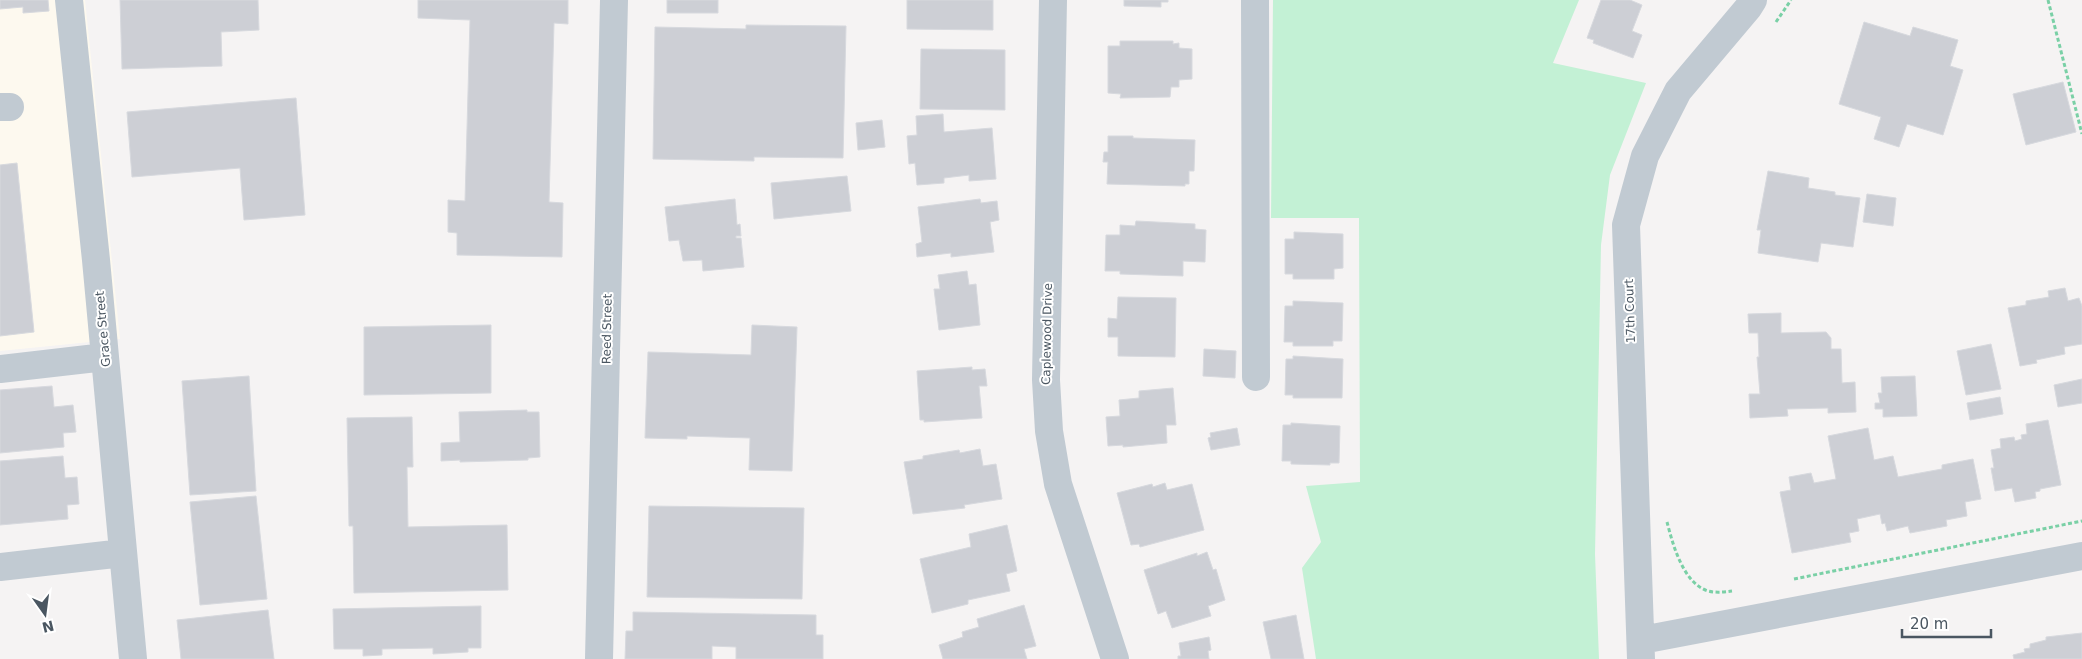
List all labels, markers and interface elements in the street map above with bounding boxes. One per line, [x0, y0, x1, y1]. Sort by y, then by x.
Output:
street label: 17th Court [1622, 278, 1638, 343]
street label: Caplewood Drive [1039, 283, 1055, 385]
street label: Grace Street [93, 290, 113, 367]
street label: Reed Street [599, 293, 615, 364]
north arrow [20, 589, 70, 639]
scale bar [1902, 606, 1991, 638]
text: 20 m [1910, 615, 1948, 633]
text: N [41, 617, 56, 636]

